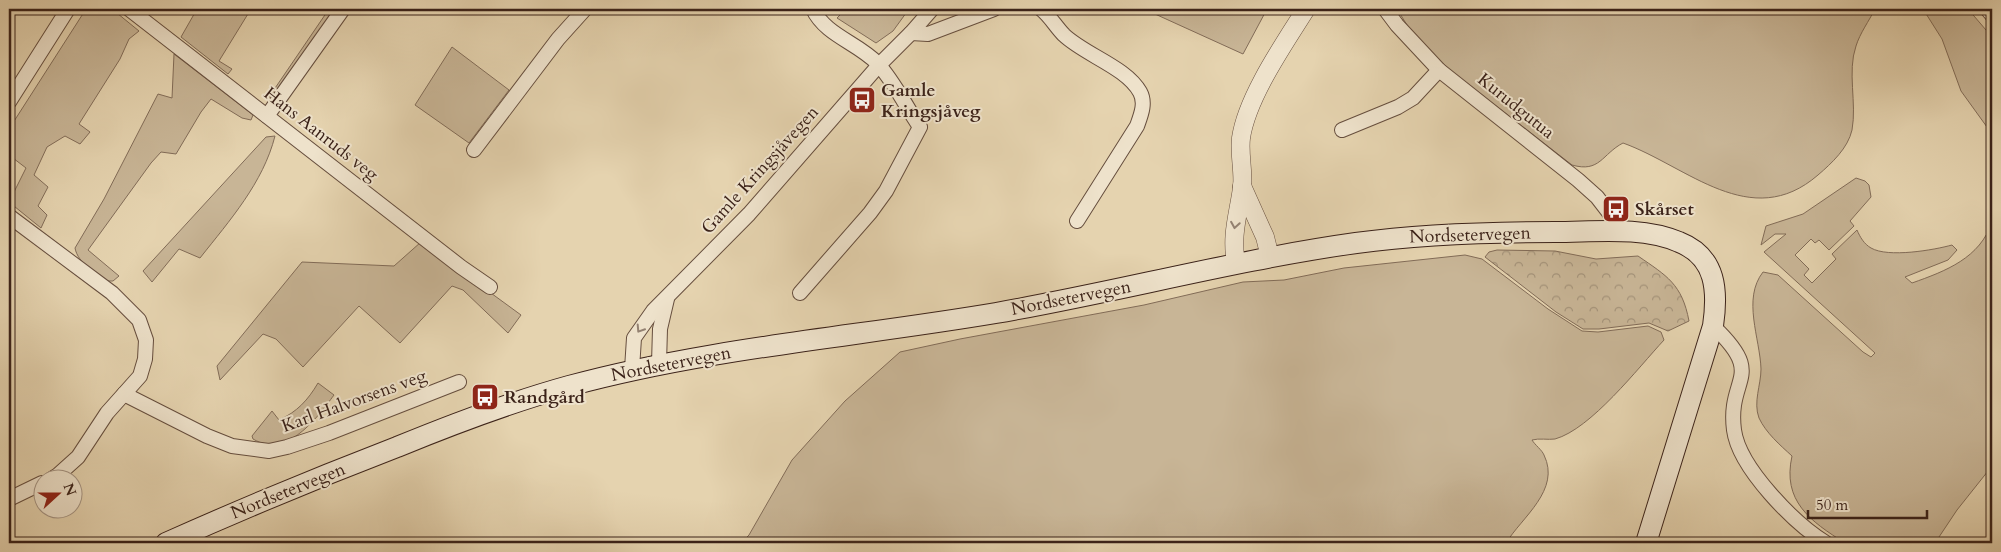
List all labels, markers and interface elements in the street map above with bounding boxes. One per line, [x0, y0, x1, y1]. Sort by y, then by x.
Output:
street label: Kurudgutua [1472, 67, 1560, 145]
place label: Gamle Kringsjåveg [881, 78, 981, 124]
street label: Hans Aanruds veg [259, 81, 384, 187]
bus stop icon: Gamle Kringsjåveg [847, 85, 877, 115]
street label: Gamle Kringsjåvegen [696, 100, 825, 240]
bus stop icon: Skårset [1601, 194, 1631, 224]
place label: Skårset [1635, 197, 1695, 222]
street label: Nordsetervegen [1409, 220, 1532, 250]
one-way arrow [1230, 221, 1241, 229]
street label: Nordsetervegen [1009, 274, 1134, 322]
one-way arrow [636, 324, 646, 333]
street label: Nordsetervegen [609, 340, 734, 388]
street label: Karl Halvorsens veg [278, 363, 431, 439]
bus stop icon: Randgård [470, 382, 500, 412]
place label: Randgård [504, 385, 585, 410]
street label: Nordsetervegen [227, 456, 350, 525]
north arrow [32, 470, 82, 520]
text: N [59, 480, 81, 499]
scale bar [1808, 487, 1927, 519]
text: 50 m [1816, 495, 1848, 515]

